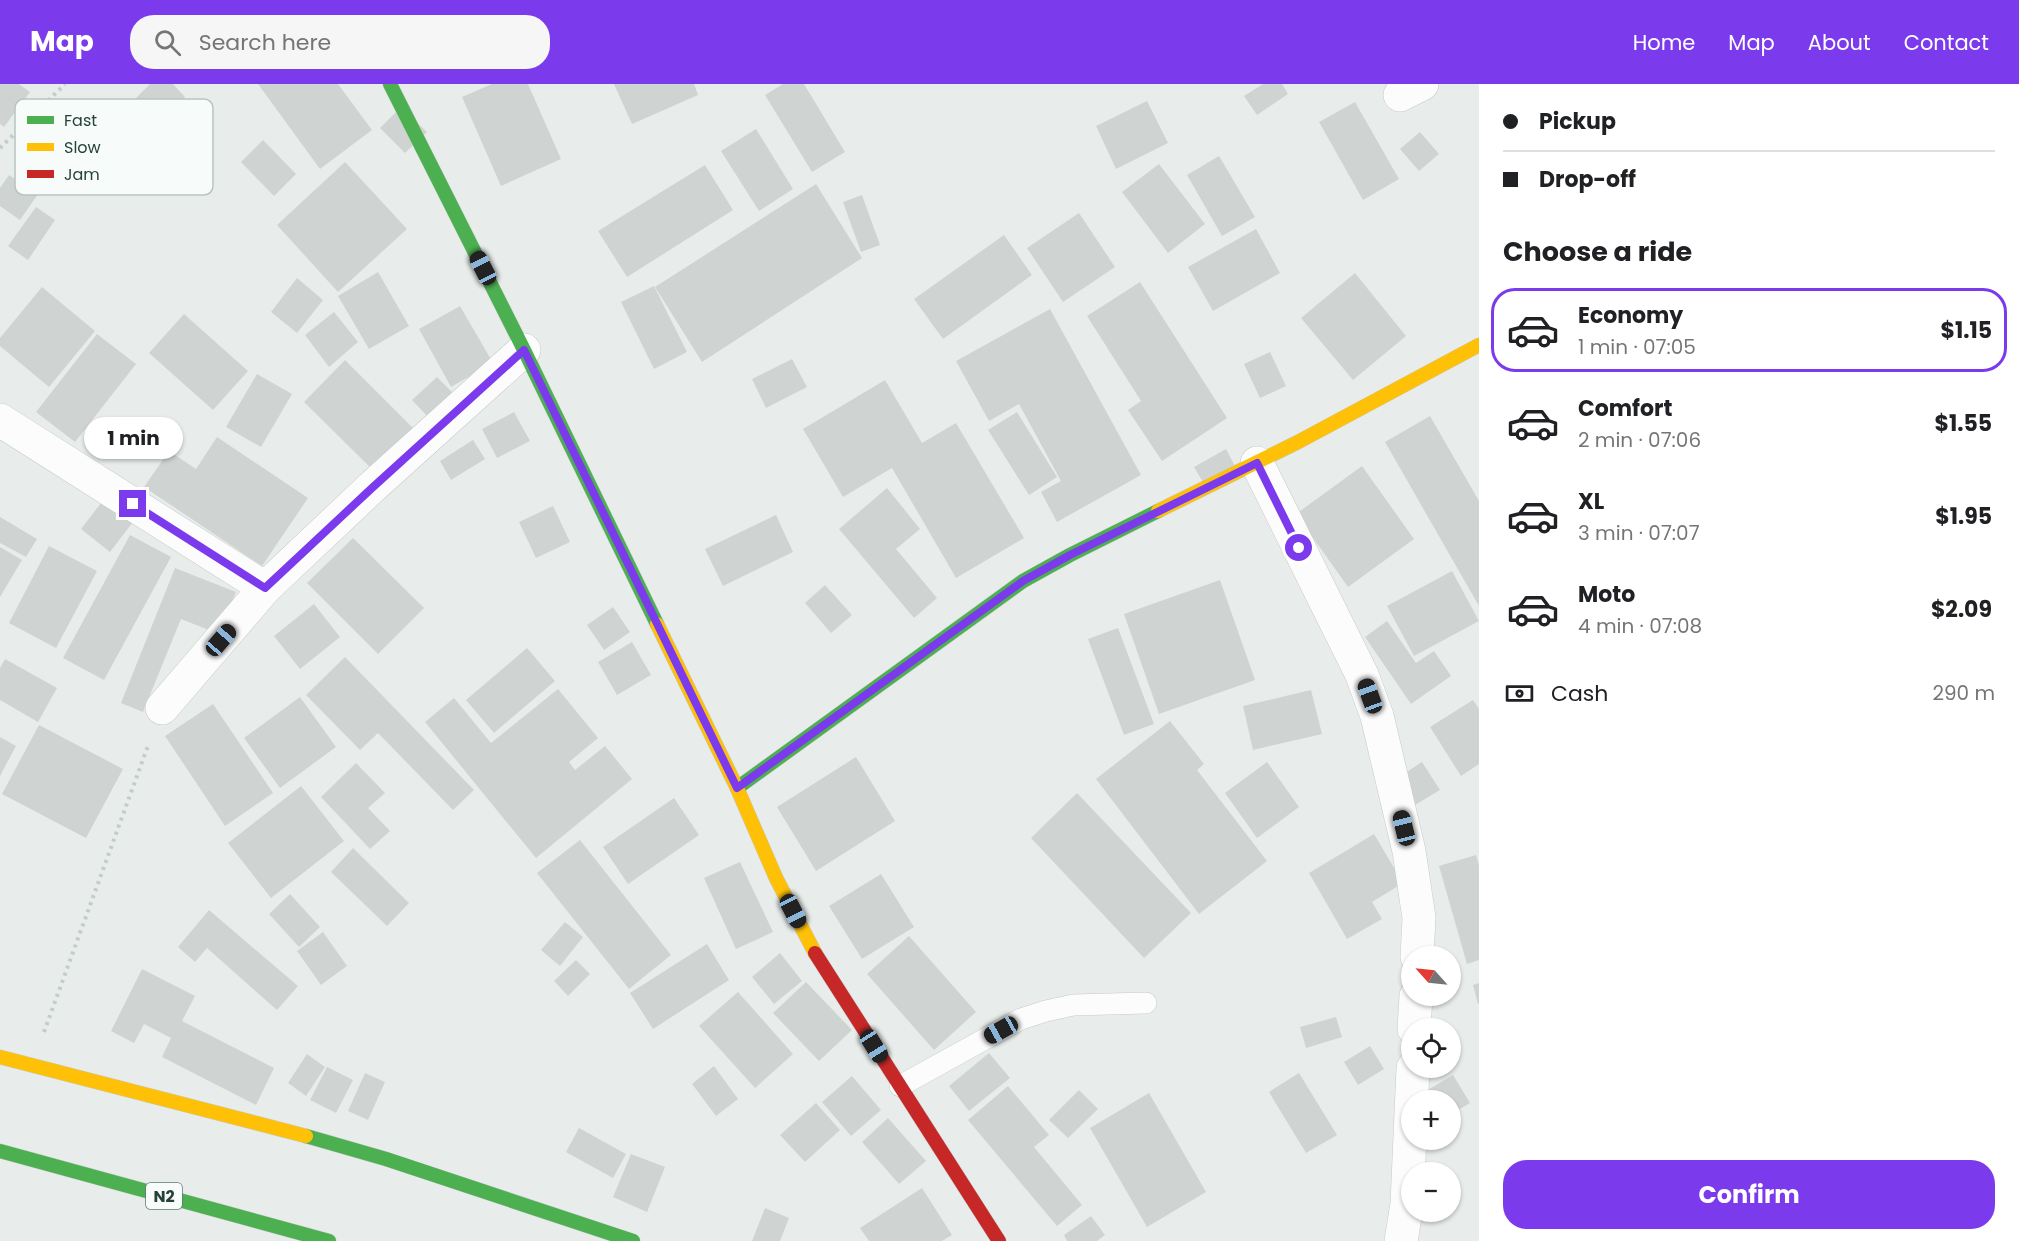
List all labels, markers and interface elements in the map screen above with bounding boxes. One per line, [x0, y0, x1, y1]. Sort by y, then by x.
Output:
search box [130, 15, 550, 69]
text: Map [30, 22, 94, 61]
icon: search [151, 26, 184, 59]
text: Search here [199, 27, 331, 58]
text: Home [1633, 28, 1695, 57]
text: Map [1728, 28, 1775, 57]
text: About [1808, 28, 1871, 57]
text: Contact [1904, 28, 1989, 57]
legend [15, 99, 213, 195]
text: Pickup [1539, 106, 1616, 137]
text: Fast [64, 109, 97, 132]
text: Slow [64, 136, 101, 159]
text: Jam [64, 163, 100, 186]
text: Drop-off [1539, 164, 1636, 195]
text: Choose a ride [1503, 233, 1692, 270]
car [467, 248, 499, 288]
text: Economy [1578, 300, 1683, 331]
icon: car [1506, 303, 1560, 357]
text: $1.15 [1940, 315, 1992, 346]
text: 1 min · 07:05 [1578, 333, 1696, 361]
text: Comfort [1578, 393, 1672, 424]
icon: car [1506, 396, 1560, 450]
text: $1.55 [1934, 408, 1992, 439]
callout: 1 min [84, 417, 182, 459]
text: 1 min [107, 424, 160, 452]
text: 2 min · 07:06 [1578, 426, 1701, 454]
text: XL [1578, 486, 1604, 517]
icon: car [1506, 489, 1560, 543]
route end [119, 490, 146, 517]
text: $1.95 [1935, 501, 1992, 532]
text: 3 min · 07:07 [1578, 519, 1700, 547]
route start [1285, 534, 1312, 561]
text: Moto [1578, 579, 1635, 610]
icon: car [1506, 582, 1560, 636]
text: $2.09 [1931, 594, 1992, 625]
text: 4 min · 07:08 [1578, 612, 1702, 640]
car [202, 621, 240, 659]
car [1355, 676, 1385, 716]
icon: cash [1503, 677, 1536, 710]
text: Cash [1551, 678, 1608, 709]
text: 290 m [1932, 679, 1995, 707]
car [1391, 808, 1417, 848]
car [777, 891, 809, 931]
north arrow [1401, 946, 1461, 1006]
map controls [1401, 946, 1461, 1222]
car [981, 1013, 1021, 1047]
button: locate [1401, 1018, 1461, 1078]
car [857, 1026, 891, 1066]
button: + [1401, 1090, 1461, 1150]
button: Confirm [1503, 1160, 1995, 1229]
button: − [1401, 1162, 1461, 1222]
road number: N2 [146, 1183, 182, 1209]

